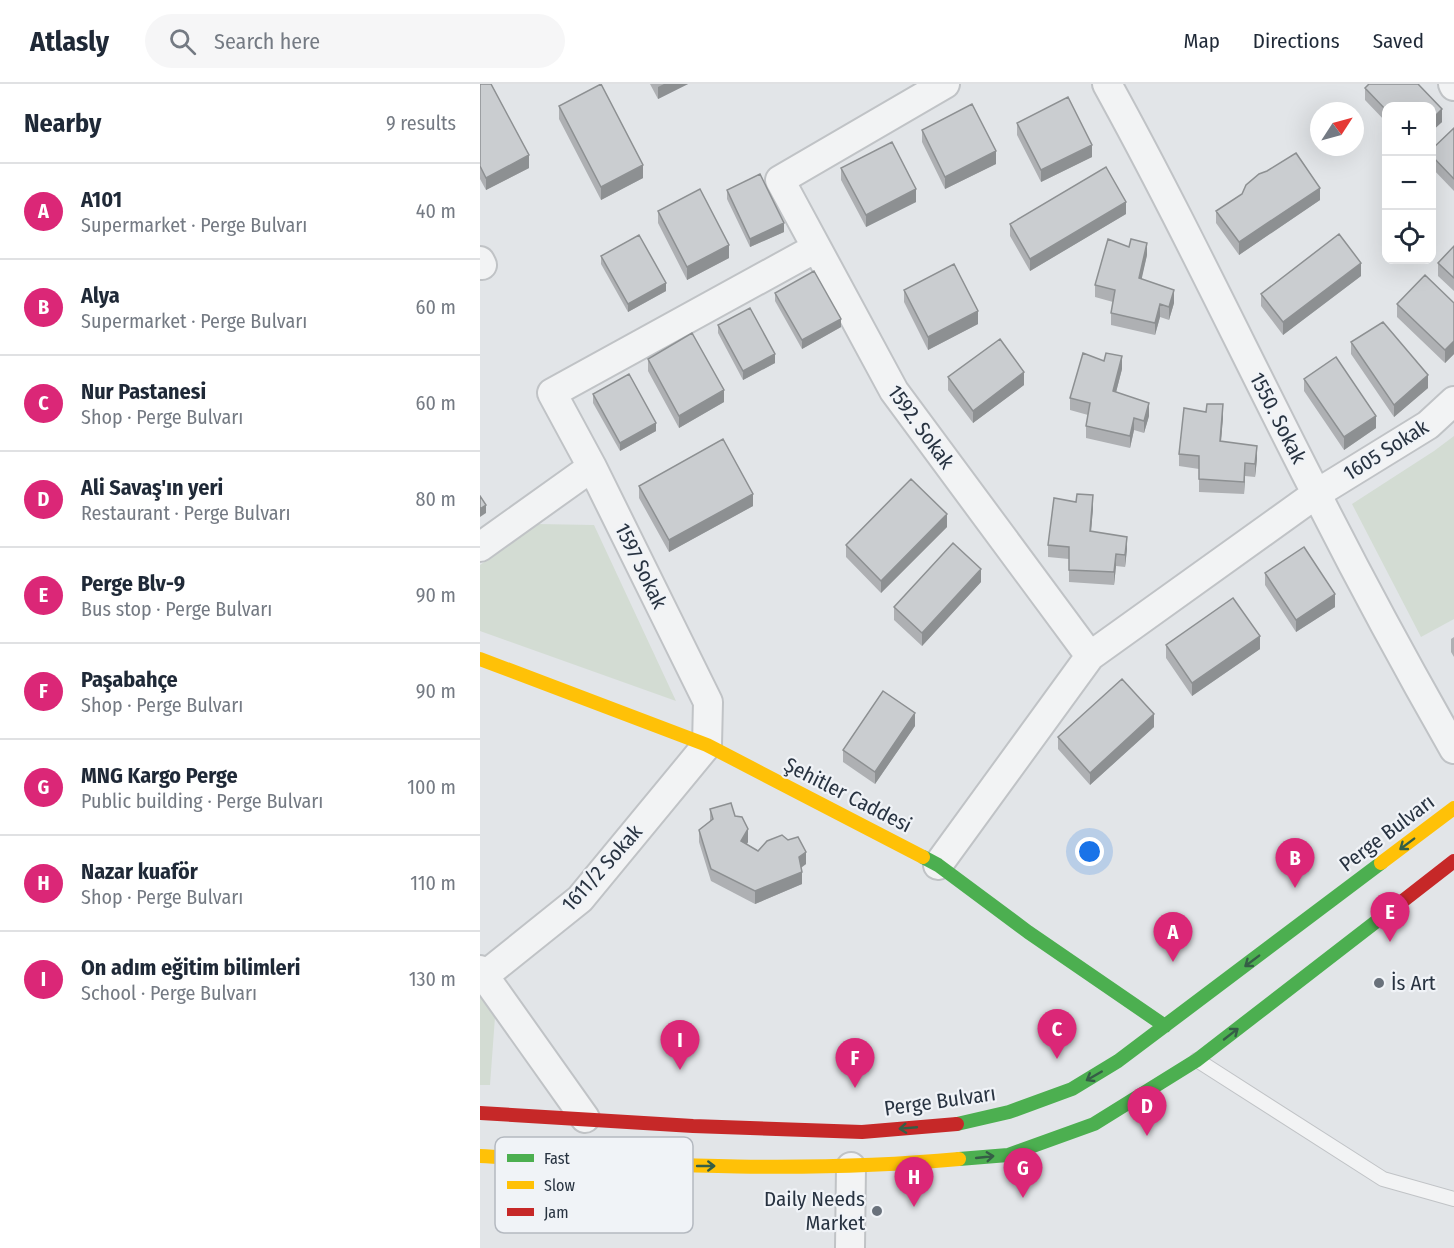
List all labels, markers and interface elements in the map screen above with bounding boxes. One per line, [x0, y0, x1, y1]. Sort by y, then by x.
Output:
search box [145, 14, 565, 68]
text: Atlasly [30, 25, 109, 58]
icon: search [166, 25, 199, 58]
text: Search here [214, 28, 320, 55]
text: Map [1183, 28, 1220, 54]
text: Directions [1253, 28, 1340, 54]
text: Saved [1373, 28, 1424, 54]
north arrow [1310, 102, 1364, 156]
map controls [1382, 102, 1436, 264]
button: + [1382, 102, 1436, 156]
text: Nearby [24, 108, 101, 139]
text: 9 results [386, 111, 456, 135]
button: − [1382, 156, 1436, 210]
text: A101 [81, 186, 122, 213]
text: A [38, 199, 49, 223]
text: 40 m [416, 199, 456, 223]
button: locate [1382, 210, 1436, 264]
text: Supermarket · Perge Bulvarı [81, 213, 307, 237]
text: Alya [81, 282, 120, 309]
text: B [38, 295, 49, 319]
text: 60 m [416, 295, 456, 319]
text: Supermarket · Perge Bulvarı [81, 309, 307, 333]
street label: 1550. Sokak [1244, 368, 1312, 468]
text: Nur Pastanesi [81, 378, 206, 405]
street label: 1592. Sokak [882, 380, 960, 474]
text: C [38, 391, 49, 415]
text: 60 m [416, 391, 456, 415]
text: Shop · Perge Bulvarı [81, 405, 243, 429]
street label: 1605 Sokak [1339, 414, 1433, 486]
text: Ali Savaş'ın yeri [81, 474, 223, 501]
text: D [38, 487, 49, 511]
text: 80 m [416, 487, 456, 511]
text: Restaurant · Perge Bulvarı [81, 501, 291, 525]
street label: 1597 Sokak [609, 519, 673, 613]
text: Perge Blv-9 [81, 570, 185, 597]
text: E [39, 583, 48, 607]
text: 90 m [416, 583, 456, 607]
text: Bus stop · Perge Bulvarı [81, 597, 272, 621]
text: Paşabahçe [81, 666, 178, 693]
text: F [39, 679, 48, 703]
text: 90 m [416, 679, 456, 703]
text: Shop · Perge Bulvarı [81, 693, 243, 717]
street label: Şehitler Caddesi [780, 752, 916, 838]
text: MNG Kargo Perge [81, 762, 238, 789]
text: G [38, 775, 49, 799]
text: 100 m [407, 775, 456, 799]
text: Public building · Perge Bulvarı [81, 789, 323, 813]
street label: Perge Bulvarı [1334, 789, 1440, 877]
street label: 1611/2 Sokak [556, 819, 648, 917]
your location [1075, 837, 1104, 866]
one-way arrow [1400, 837, 1416, 850]
pin: B [1276, 838, 1314, 888]
text: Nazar kuaför [81, 858, 198, 885]
text: H [37, 871, 50, 895]
text: 110 m [410, 871, 456, 895]
text: Shop · Perge Bulvarı [81, 885, 243, 909]
pin: E [1370, 892, 1410, 942]
pin: A [1154, 912, 1192, 962]
text: On adım eğitim bilimleri [81, 954, 300, 981]
one-way arrow [1244, 955, 1260, 967]
text: I [41, 967, 46, 991]
text: 130 m [409, 967, 456, 991]
place label: İs Art [1391, 970, 1436, 996]
marker: İs Art [1372, 976, 1386, 990]
text: School · Perge Bulvarı [81, 981, 257, 1005]
pin: C [1038, 1010, 1076, 1059]
pin: I [660, 1020, 700, 1070]
one-way arrow [1223, 1027, 1239, 1040]
pin: F [836, 1038, 874, 1088]
one-way arrow [1086, 1070, 1103, 1082]
street label: Perge Bulvarı [883, 1080, 997, 1122]
pin: D [1128, 1086, 1166, 1136]
one-way arrow [899, 1123, 919, 1134]
legend [495, 1137, 693, 1233]
pin: G [1004, 1148, 1042, 1198]
text: Fast [544, 1149, 571, 1168]
one-way arrow [974, 1151, 994, 1162]
pin: H [894, 1158, 934, 1207]
one-way arrow [696, 1160, 716, 1172]
text: Slow [544, 1176, 575, 1195]
place label: Daily Needs Market [764, 1186, 865, 1236]
text: Jam [544, 1203, 569, 1222]
marker: Daily Needs Market [870, 1204, 884, 1218]

